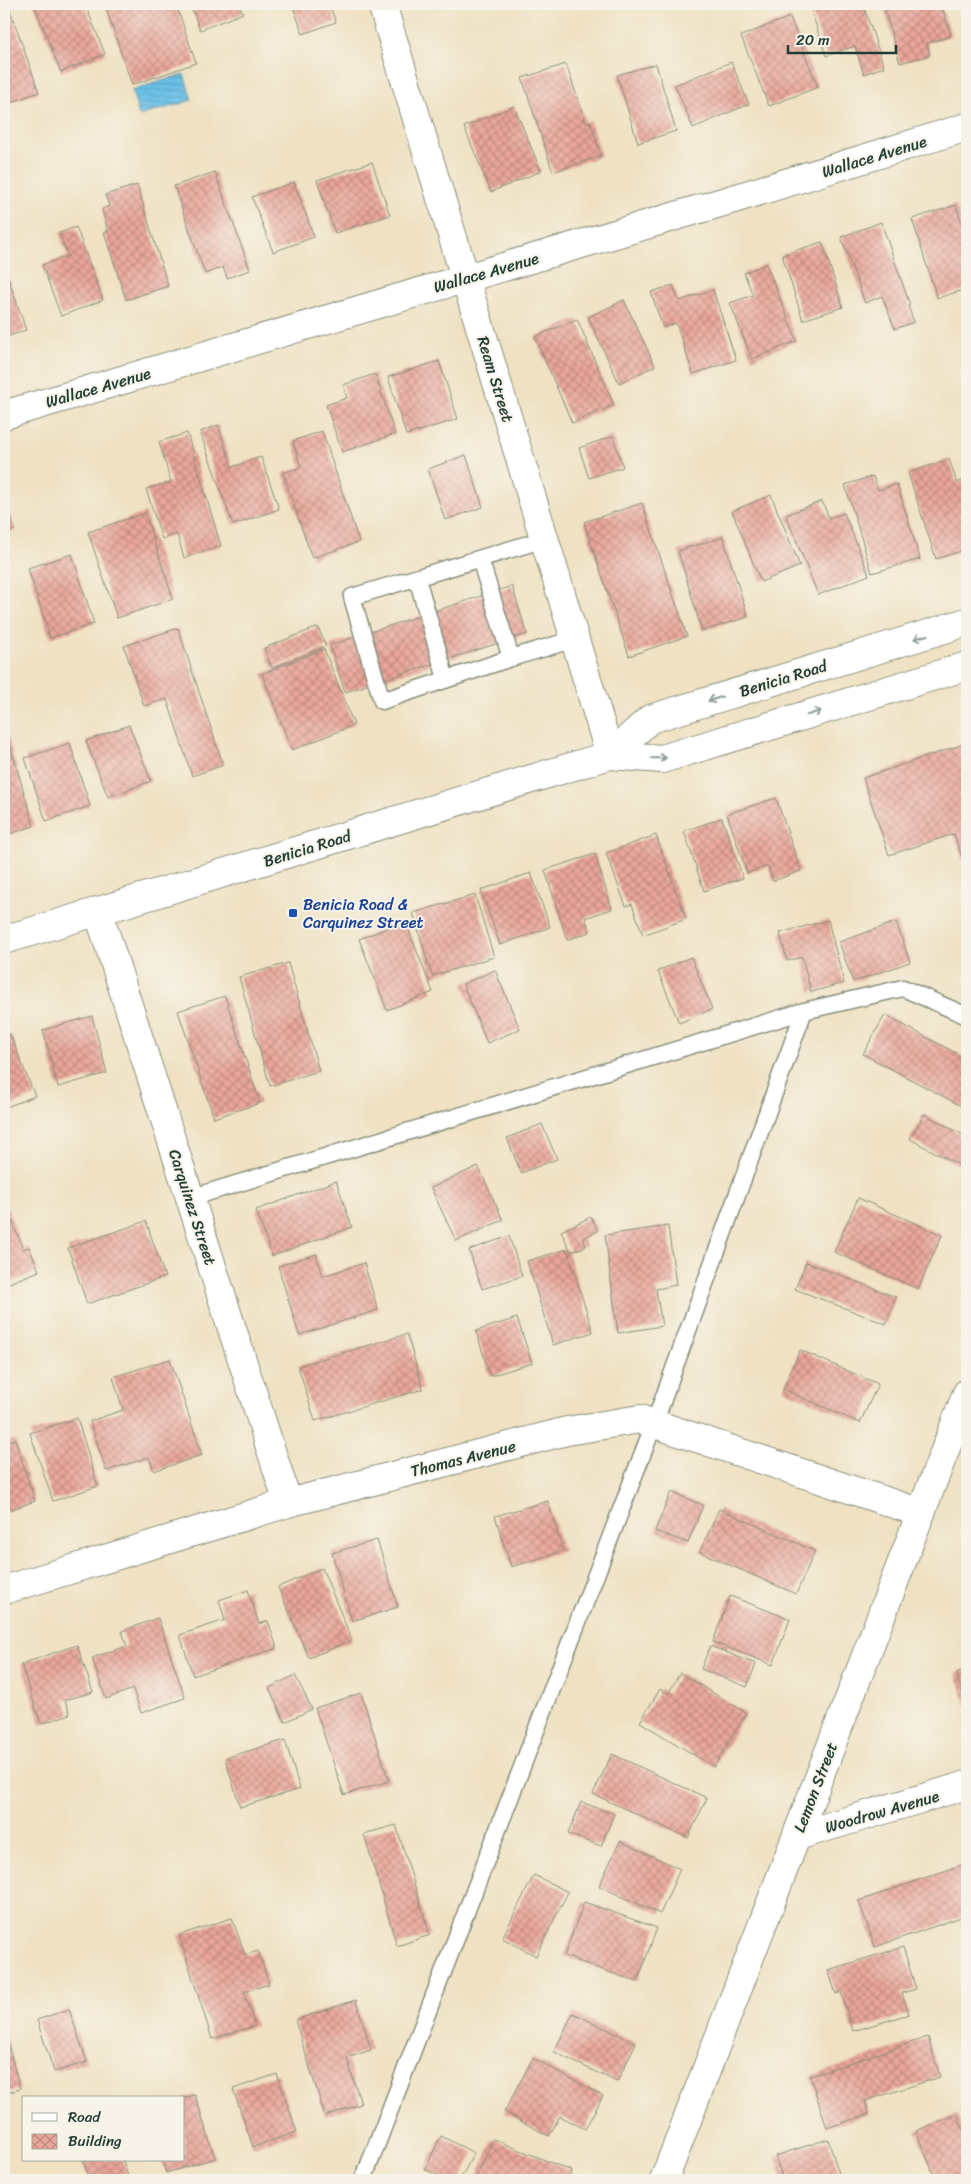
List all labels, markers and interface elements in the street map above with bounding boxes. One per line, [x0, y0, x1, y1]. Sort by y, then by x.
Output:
scale bar [788, 22, 896, 54]
text: 20 m [796, 27, 830, 53]
street label: Wallace Avenue [818, 127, 931, 186]
street label: Wallace Avenue [430, 244, 543, 301]
street label: Ream Street [469, 332, 522, 426]
street label: Wallace Avenue [42, 359, 155, 416]
one-way arrow [913, 632, 929, 642]
street label: Benicia Road [736, 651, 832, 706]
one-way arrow [707, 695, 723, 705]
one-way arrow [806, 708, 822, 717]
one-way arrow [650, 753, 666, 763]
street label: Benicia Road [260, 821, 356, 876]
place label: Benicia Road & Carquinez Street [303, 890, 424, 937]
marker: Benicia Road & Carquinez Street [287, 907, 299, 919]
street label: Carquinez Street [160, 1145, 225, 1269]
street label: Thomas Avenue [407, 1431, 519, 1486]
street label: Lemon Street [785, 1738, 846, 1837]
street label: Woodrow Avenue [822, 1781, 943, 1842]
legend [22, 2096, 185, 2162]
text: Road [68, 2104, 101, 2130]
text: Building [68, 2128, 122, 2154]

